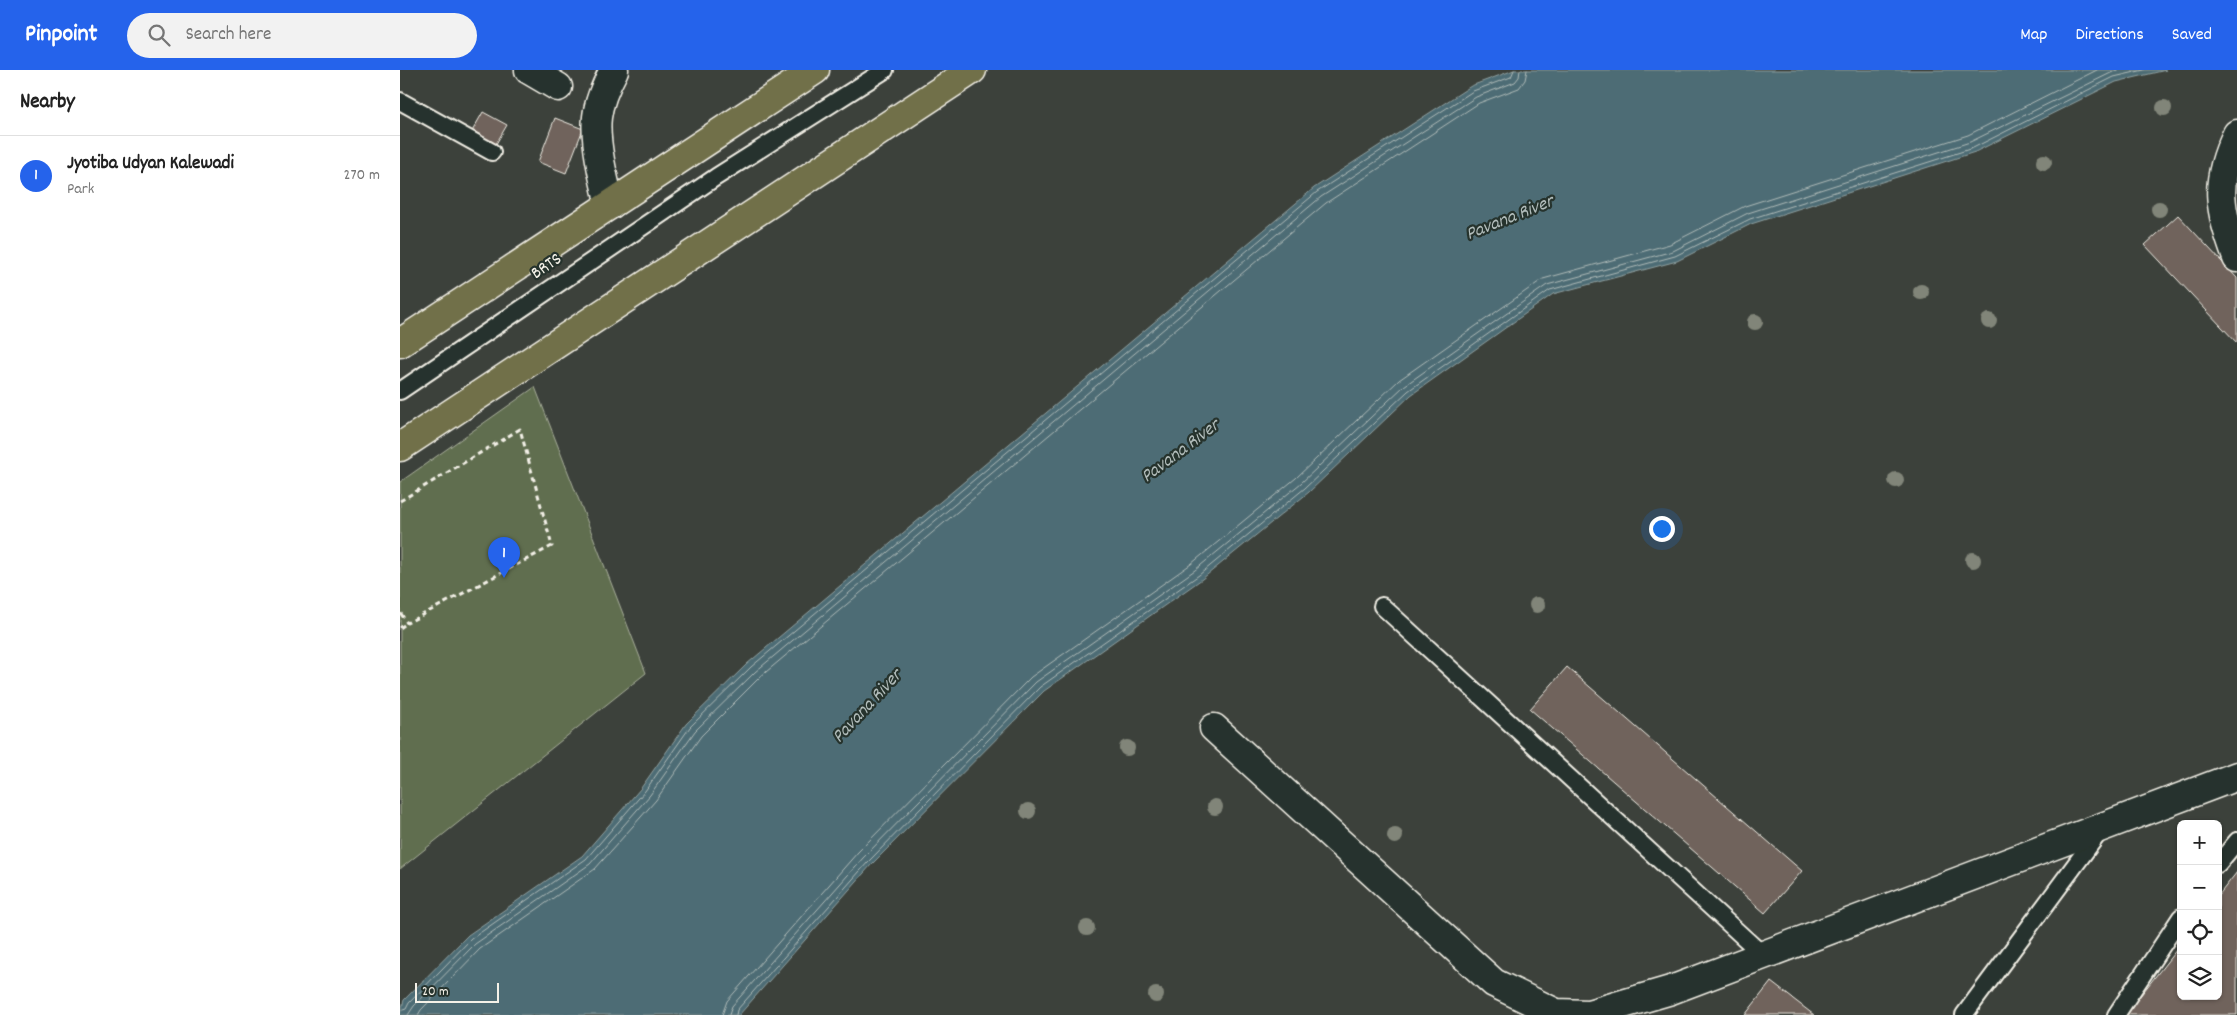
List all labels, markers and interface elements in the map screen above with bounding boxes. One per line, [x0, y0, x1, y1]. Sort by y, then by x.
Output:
search box [127, 13, 477, 58]
text: Pinpoint [25, 18, 97, 52]
icon: search [145, 21, 173, 49]
text: Search here [185, 22, 271, 49]
text: Map [2020, 23, 2047, 48]
text: Directions [2075, 23, 2144, 48]
text: Saved [2172, 23, 2212, 48]
text: Nearby [20, 88, 75, 118]
text: Jyotiba Udyan Kalewadi [67, 151, 234, 178]
text: 1 [34, 164, 38, 187]
text: 270 m [344, 164, 380, 187]
text: Park [67, 178, 94, 201]
water label: Pavana River [1462, 188, 1560, 249]
street label: BRTS [527, 248, 567, 286]
water label: Pavana River [1136, 412, 1228, 491]
your location [1649, 516, 1675, 542]
pin: 1 [488, 537, 520, 578]
water label: Pavana River [827, 663, 911, 750]
map controls [2177, 820, 2222, 1000]
button: + [2177, 820, 2222, 865]
button: − [2177, 865, 2222, 910]
button: locate [2177, 910, 2222, 955]
button: layers [2177, 955, 2222, 1000]
scale bar [415, 980, 499, 1003]
text: 20 m [422, 982, 449, 1002]

